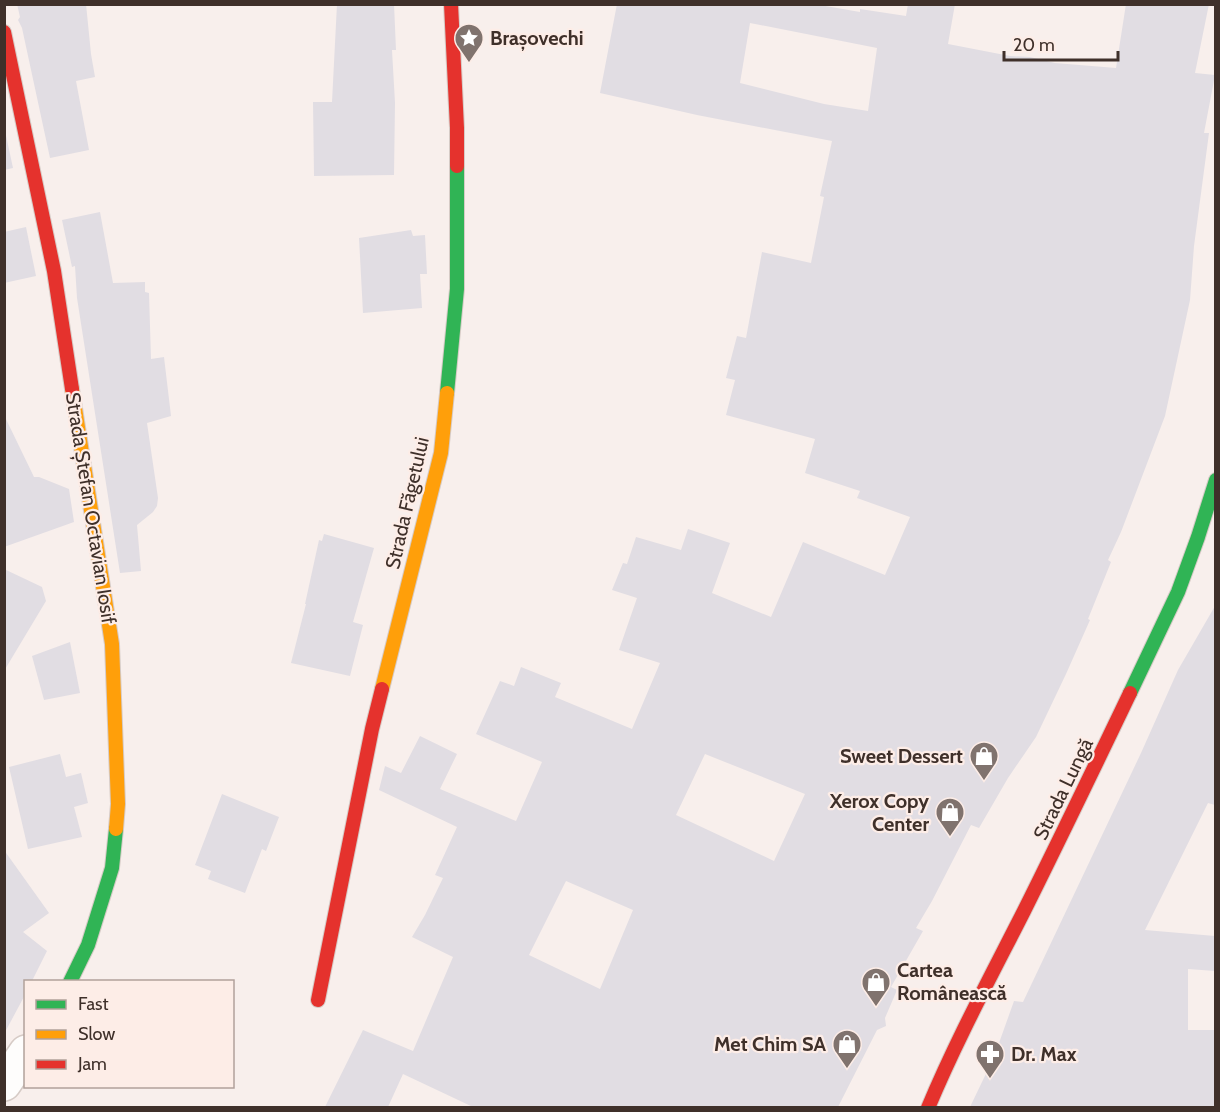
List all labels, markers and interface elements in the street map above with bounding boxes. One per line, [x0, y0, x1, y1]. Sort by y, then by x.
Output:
place icon: Brașovechi [453, 22, 485, 64]
scale bar [1004, 24, 1118, 62]
place label: Brașovechi [490, 26, 583, 51]
text: 20 m [1013, 34, 1055, 56]
street label: Strada Ștefan Octavian Iosif [60, 390, 121, 626]
street label: Strada Făgetului [380, 435, 434, 571]
street label: Strada Lungă [1028, 734, 1098, 844]
shop icon: Sweet Dessert [968, 740, 1000, 782]
place label: Sweet Dessert [840, 744, 963, 768]
place label: Xerox Copy Center [829, 789, 929, 836]
shop icon: Xerox Copy Center [934, 796, 966, 838]
place label: Cartea Românească [897, 958, 1007, 1005]
shop icon: Cartea Românească [860, 966, 892, 1008]
legend [24, 980, 234, 1088]
text: Fast [78, 993, 109, 1015]
text: Slow [78, 1023, 115, 1045]
shop icon: Met Chim SA [831, 1028, 863, 1070]
place label: Met Chim SA [714, 1032, 826, 1056]
pharmacy icon: Dr. Max [974, 1038, 1006, 1080]
place label: Dr. Max [1011, 1042, 1077, 1066]
text: Jam [77, 1053, 107, 1075]

